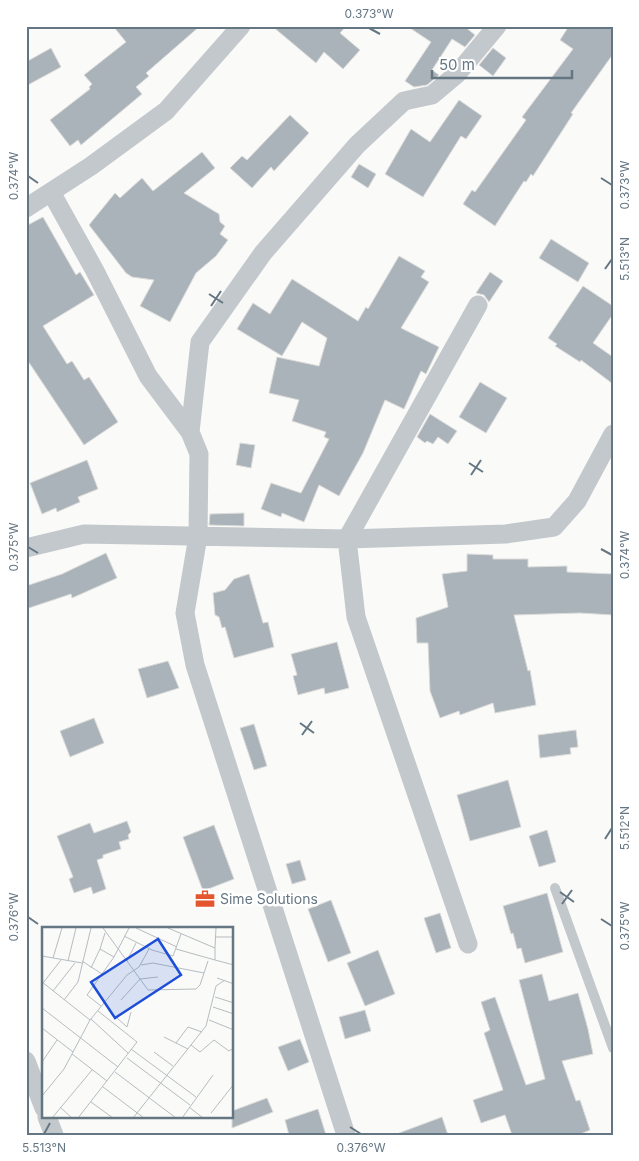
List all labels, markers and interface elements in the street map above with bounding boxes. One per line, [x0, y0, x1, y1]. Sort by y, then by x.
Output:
text: 0.373°W [345, 6, 394, 21]
scale bar [432, 48, 572, 80]
text: 50 m [439, 55, 475, 74]
text: 0.374°W [6, 151, 21, 200]
text: 0.373°W [617, 160, 632, 209]
text: 5.513°N [617, 237, 632, 281]
text: 0.375°W [6, 522, 21, 572]
text: 0.374°W [617, 530, 632, 579]
text: 5.512°N [617, 806, 632, 850]
office icon: Sime Solutions [194, 888, 216, 910]
place label: Sime Solutions [220, 890, 318, 907]
text: 0.376°W [6, 892, 21, 942]
text: 0.375°W [617, 901, 632, 951]
inset map [42, 927, 234, 1118]
text: 5.513°N [22, 1140, 66, 1155]
text: 0.376°W [336, 1140, 386, 1155]

